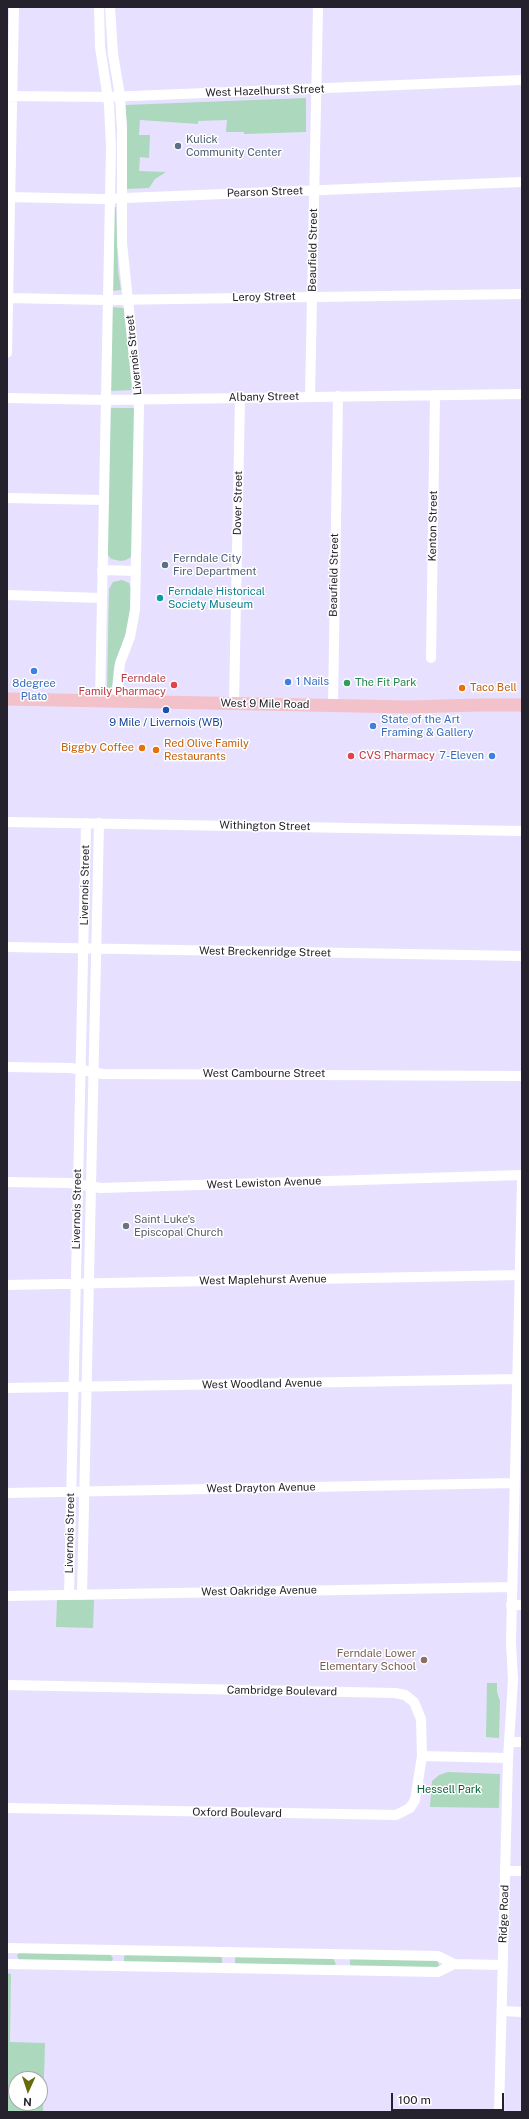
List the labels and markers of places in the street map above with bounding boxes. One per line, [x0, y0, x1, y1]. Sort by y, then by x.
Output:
place label: Kulick Community Center [186, 133, 282, 159]
marker: Kulick Community Center [173, 141, 183, 151]
place label: Ferndale City Fire Department [173, 552, 256, 578]
marker: Ferndale City Fire Department [160, 560, 170, 570]
place label: Ferndale Historical Society Museum [168, 585, 265, 611]
marker: Ferndale Historical Society Museum [155, 593, 165, 603]
marker: 8degree Plato [29, 666, 39, 676]
place label: Ferndale Family Pharmacy [78, 672, 166, 698]
place label: 1 Nails [296, 675, 329, 689]
place label: The Fit Park [355, 676, 416, 690]
place label: 8degree Plato [12, 677, 56, 703]
marker: 1 Nails [283, 677, 293, 687]
marker: The Fit Park [342, 678, 352, 688]
marker: Ferndale Family Pharmacy [169, 680, 179, 690]
place label: Taco Bell [470, 681, 517, 695]
marker: Taco Bell [457, 683, 467, 693]
marker: 9 Mile / Livernois (WB) [161, 705, 171, 715]
place label: State of the Art Framing & Gallery [381, 713, 473, 739]
place label: 9 Mile / Livernois (WB) [109, 716, 223, 730]
marker: State of the Art Framing & Gallery [368, 721, 378, 731]
place label: Red Olive Family Restaurants [164, 737, 249, 763]
place label: Biggby Coffee [61, 741, 134, 755]
marker: Biggby Coffee [137, 743, 147, 753]
marker: Red Olive Family Restaurants [151, 745, 161, 755]
place label: CVS Pharmacy [359, 749, 435, 763]
place label: 7-Eleven [439, 749, 484, 763]
marker: CVS Pharmacy [346, 751, 356, 761]
marker: 7-Eleven [487, 751, 497, 761]
place label: Saint Luke's Episcopal Church [134, 1213, 223, 1239]
marker: Saint Luke's Episcopal Church [121, 1221, 131, 1231]
place label: Ferndale Lower Elementary School [319, 1647, 416, 1673]
marker: Ferndale Lower Elementary School [419, 1655, 429, 1665]

